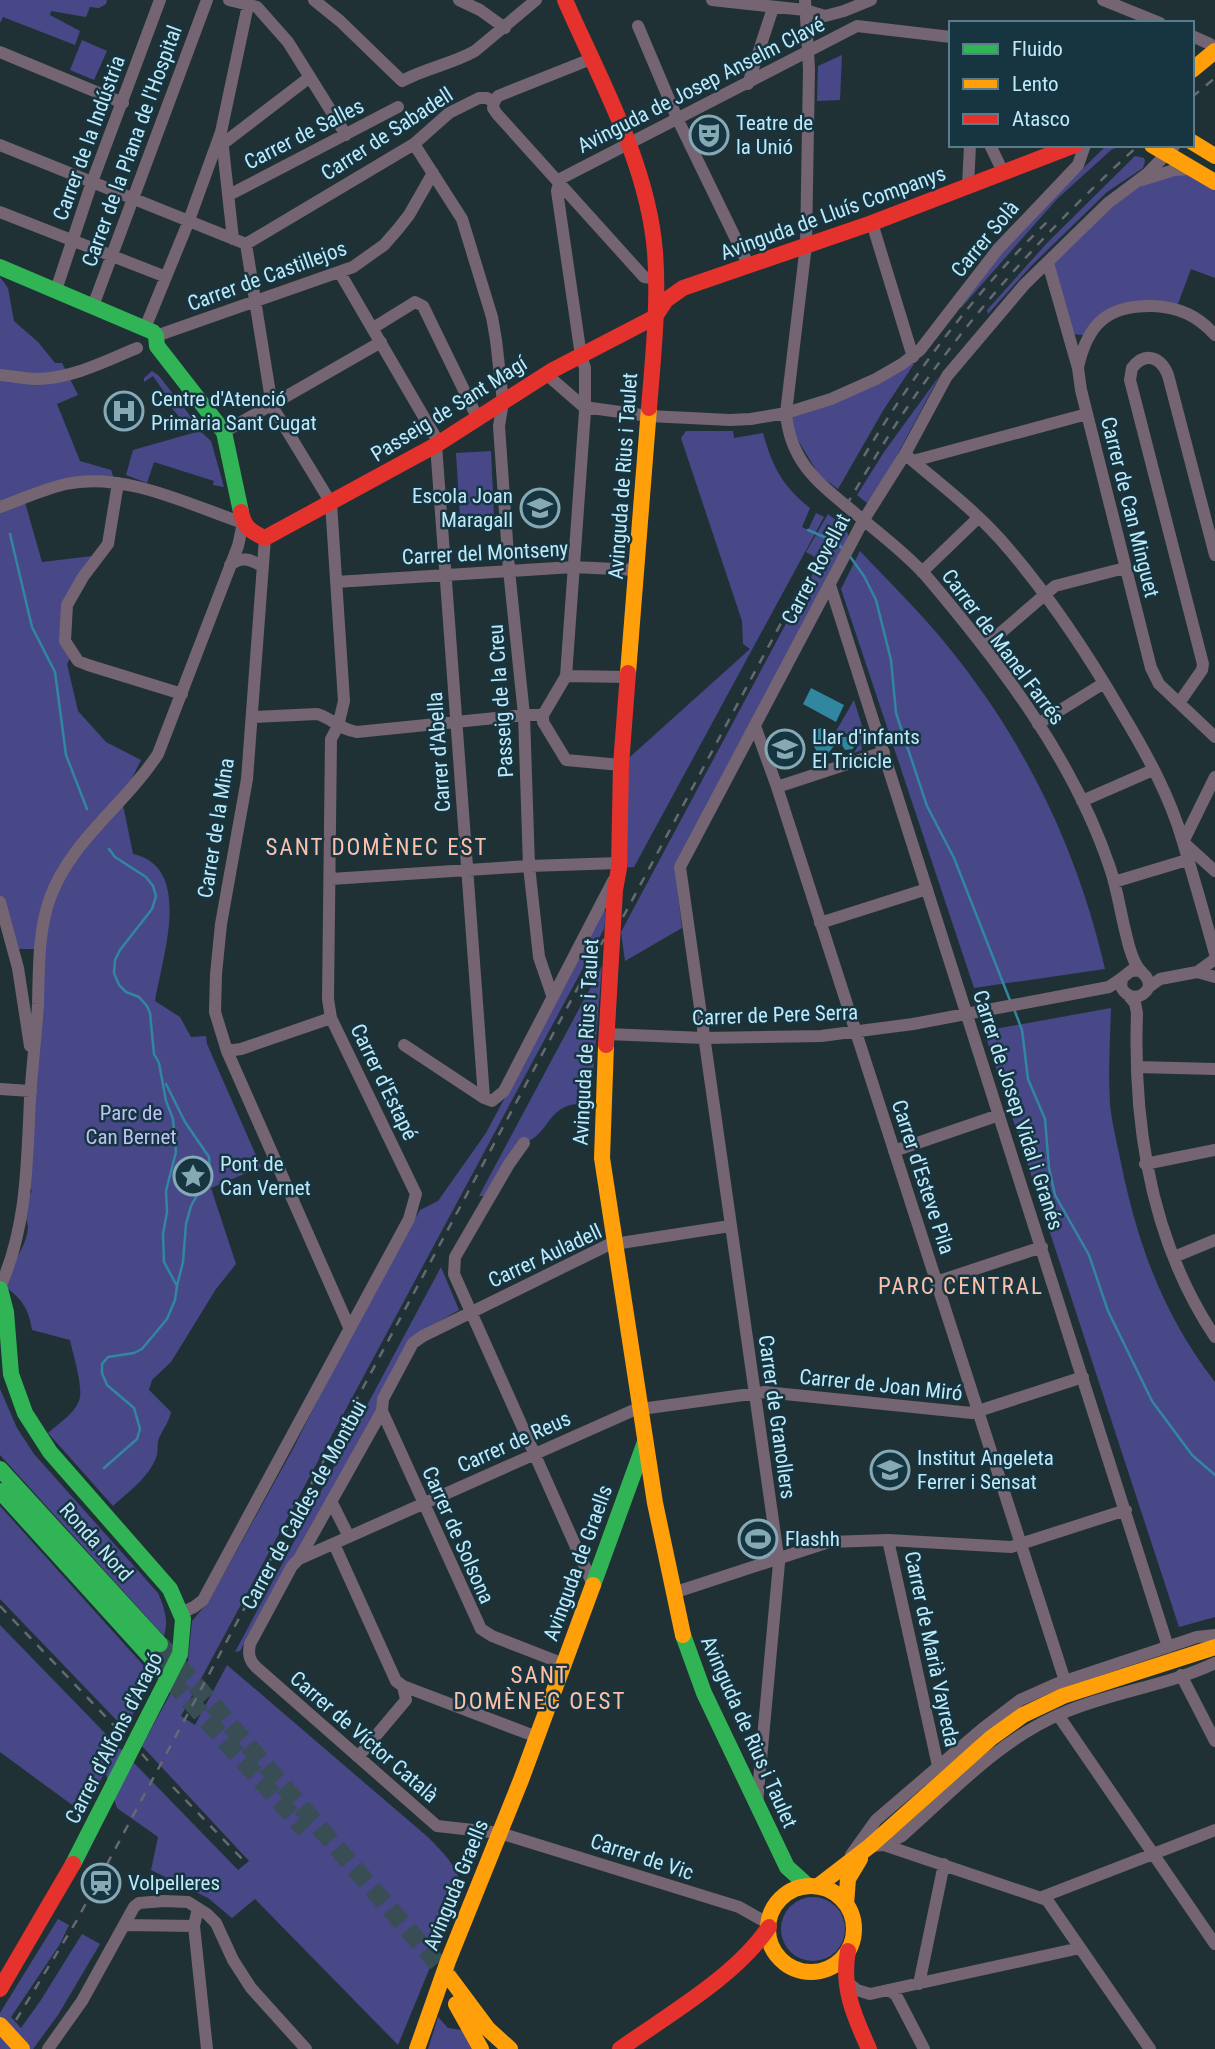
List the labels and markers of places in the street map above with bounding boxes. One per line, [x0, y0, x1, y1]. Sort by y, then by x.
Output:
place label: Teatre de la Unió [736, 111, 813, 159]
theatre icon: Teatre de la Unió [688, 114, 730, 156]
place label: Centre d'Atenció Primària Sant Cugat [151, 387, 317, 435]
hospital icon: Centre d'Atenció Primària Sant Cugat [103, 390, 145, 432]
place label: Escola Joan Maragall [412, 484, 513, 532]
school or university icon: Escola Joan Maragall [519, 487, 561, 529]
place label: Llar d'infants El Tricicle [812, 725, 920, 773]
school or university icon: Llar d'infants El Tricicle [764, 728, 806, 770]
place label: Pont de Can Vernet [220, 1152, 311, 1200]
place icon: Pont de Can Vernet [172, 1155, 214, 1197]
place label: Institut Angeleta Ferrer i Sensat [917, 1446, 1054, 1494]
school or university icon: Institut Angeleta Ferrer i Sensat [869, 1449, 911, 1491]
sports icon: Flashh [737, 1518, 779, 1560]
place label: Flashh [785, 1527, 840, 1551]
station icon: Volpelleres [80, 1862, 122, 1904]
place label: Volpelleres [128, 1871, 220, 1895]

